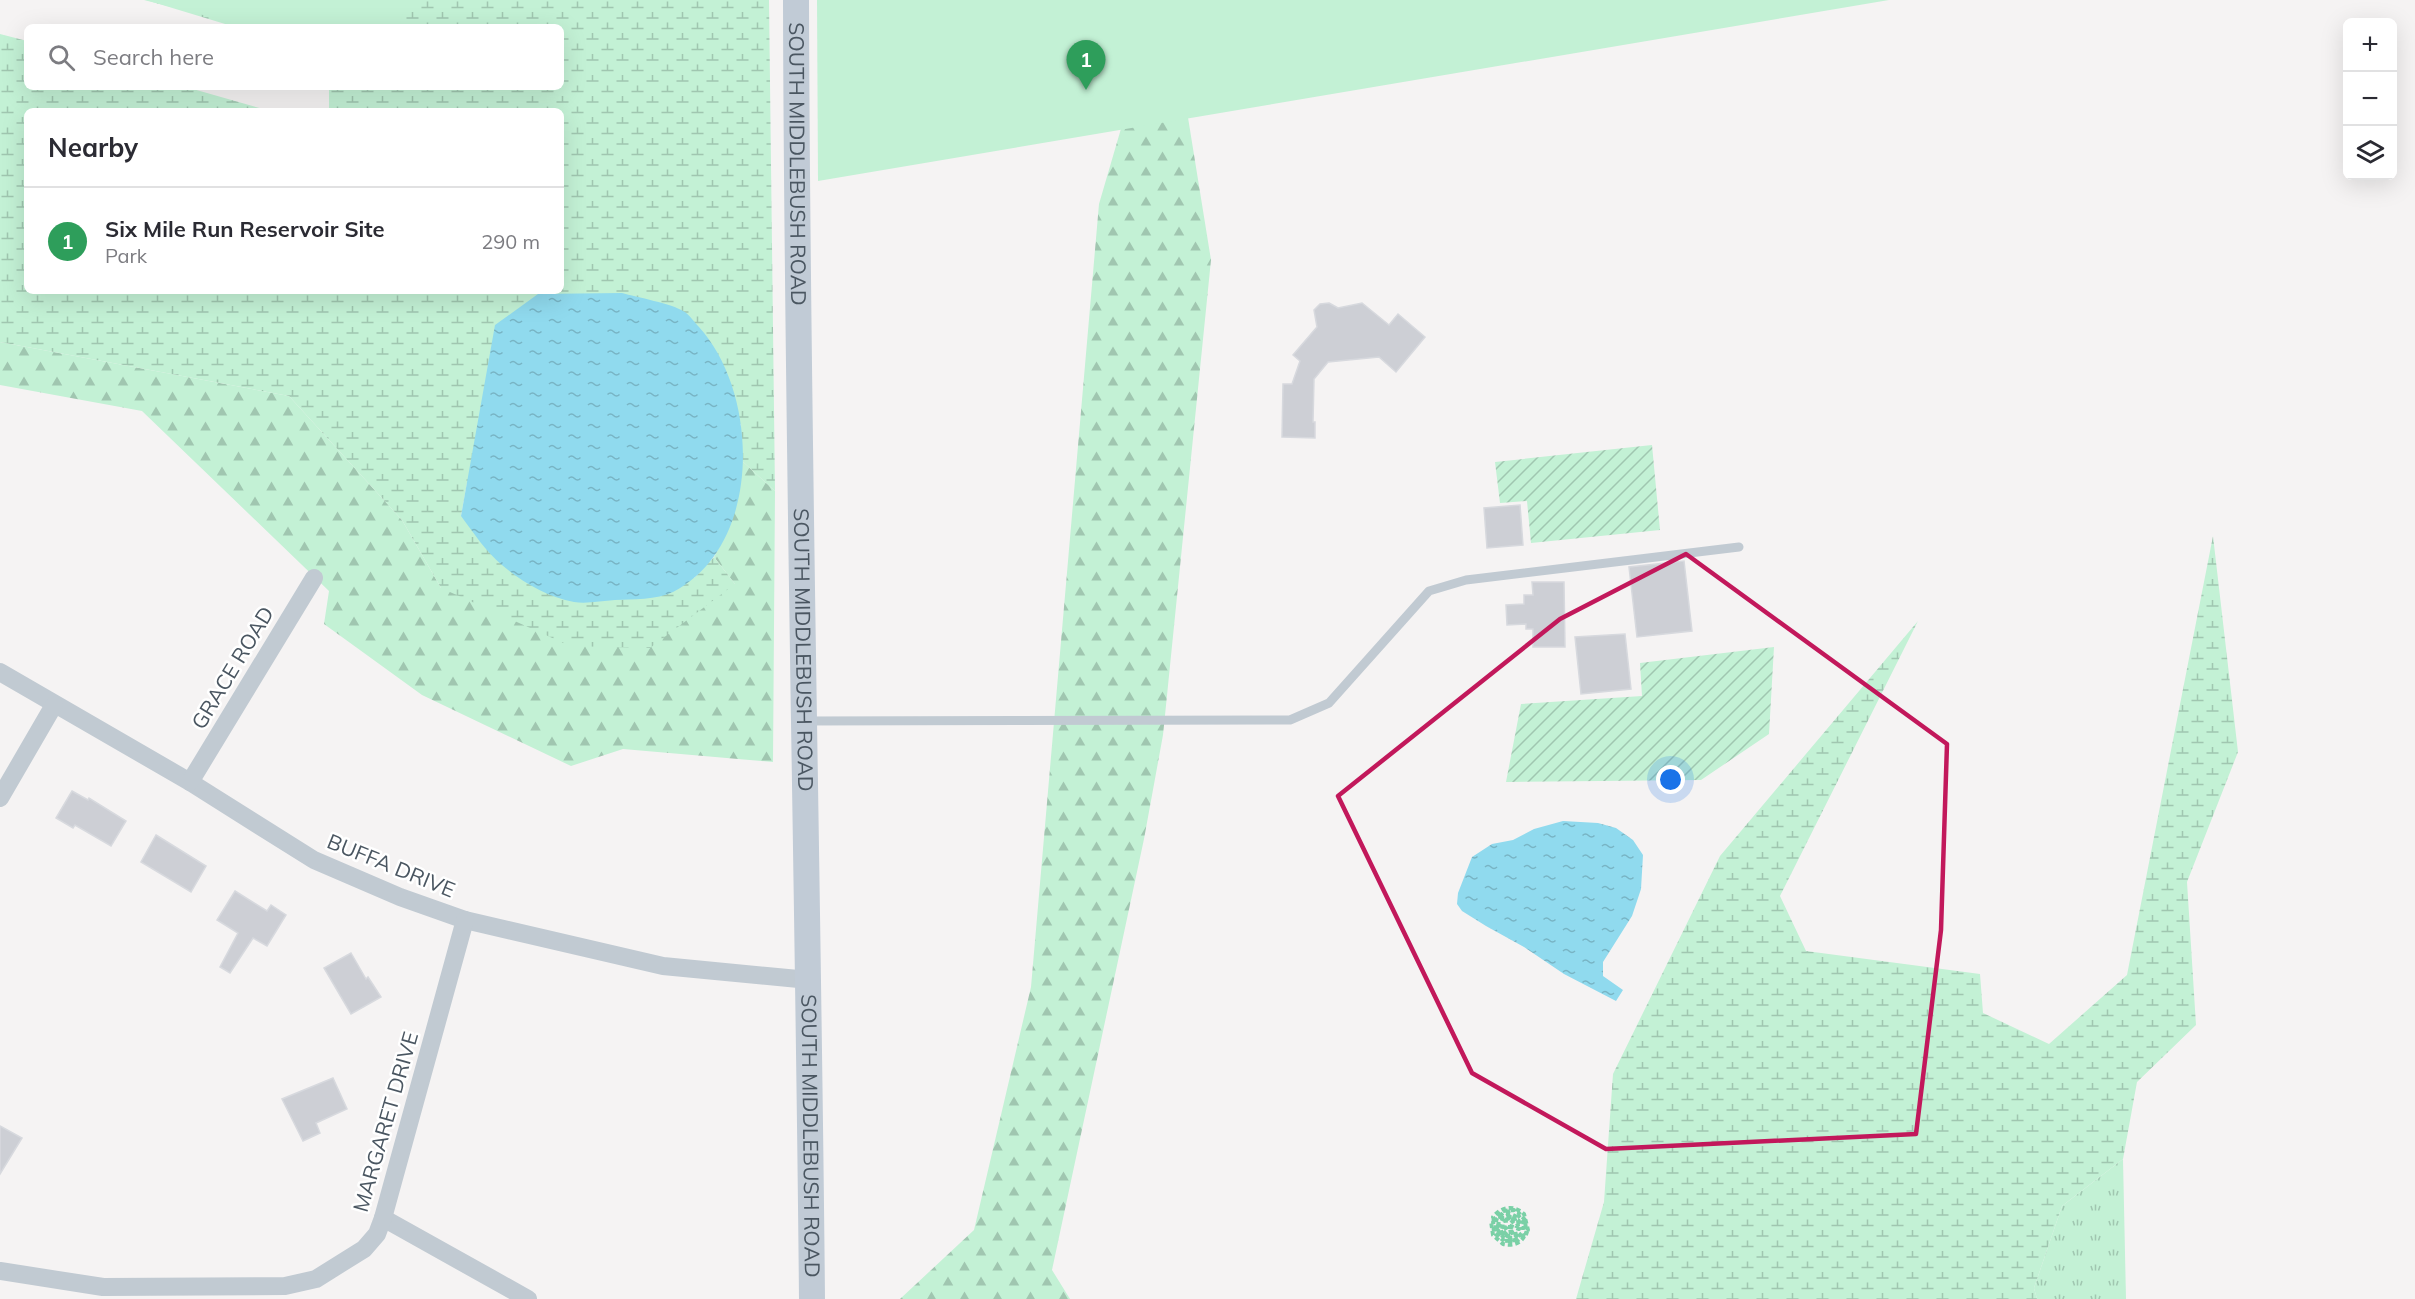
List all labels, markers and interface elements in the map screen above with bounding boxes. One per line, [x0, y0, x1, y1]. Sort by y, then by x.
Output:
map controls [2343, 18, 2397, 180]
button: + [2343, 18, 2397, 72]
street label: SOUTH MIDDLEBUSH ROAD [784, 22, 812, 306]
search box [24, 24, 564, 90]
pin: 1 [1066, 40, 1106, 90]
icon: search [45, 41, 78, 74]
text: Search here [93, 43, 214, 71]
button: − [2343, 72, 2397, 126]
button: layers [2343, 126, 2397, 180]
text: Nearby [48, 131, 138, 164]
text: Six Mile Run Reservoir Site [105, 215, 385, 243]
text: 1 [62, 229, 74, 254]
text: 290 m [481, 229, 540, 254]
text: Park [105, 243, 147, 268]
street label: SOUTH MIDDLEBUSH ROAD [789, 508, 819, 792]
street label: GRACE ROAD [185, 601, 279, 734]
your location [1656, 765, 1685, 794]
street label: BUFFA DRIVE [324, 828, 459, 903]
street label: SOUTH MIDDLEBUSH ROAD [796, 994, 826, 1278]
street label: MARGARET DRIVE [347, 1029, 423, 1215]

